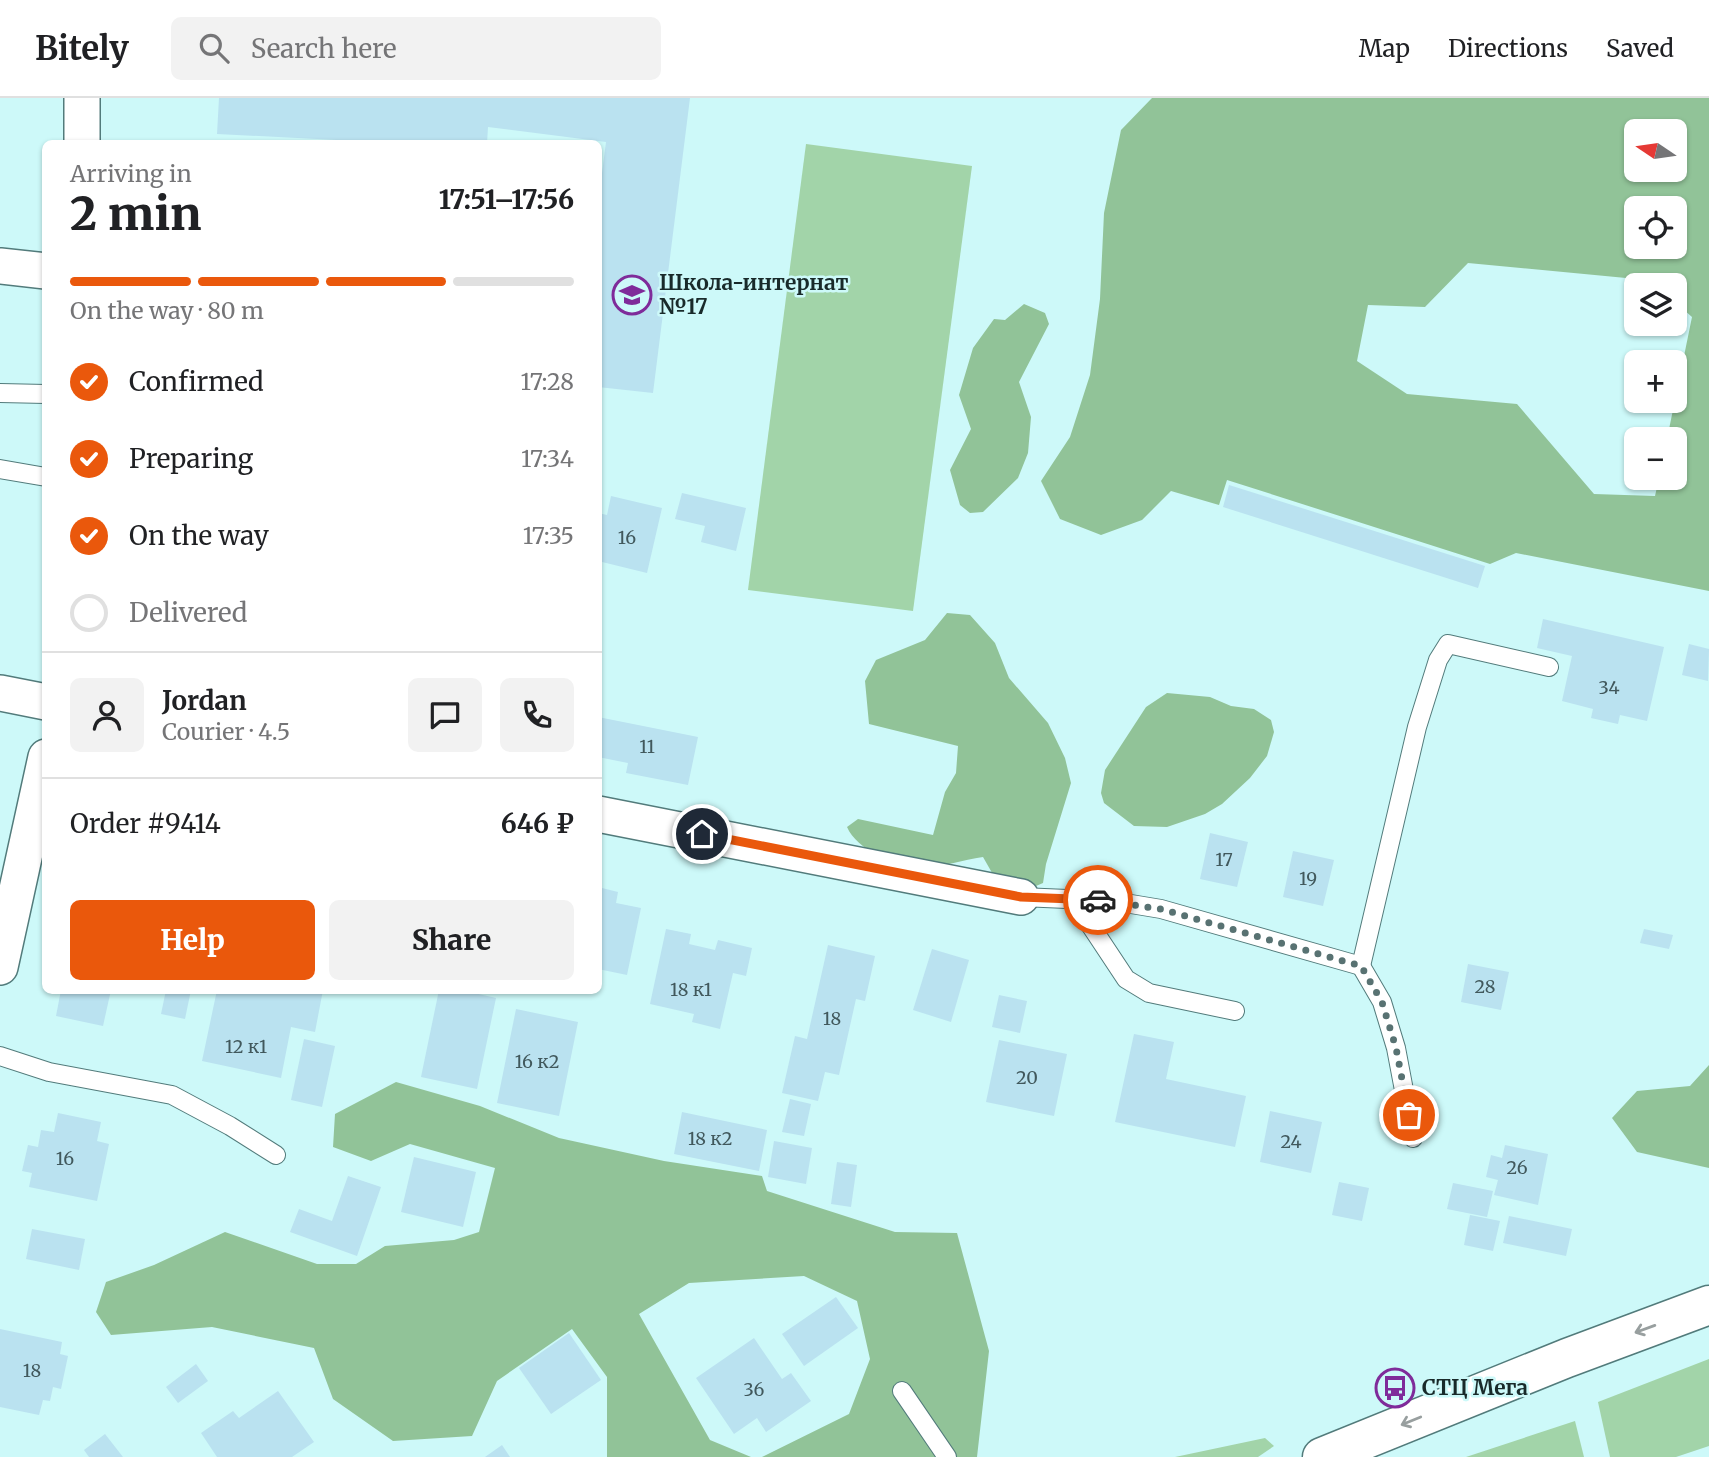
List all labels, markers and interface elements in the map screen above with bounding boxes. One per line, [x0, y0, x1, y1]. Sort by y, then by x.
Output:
search box [171, 17, 661, 80]
text: Bitely [35, 28, 129, 69]
icon: search [195, 29, 233, 67]
text: Search here [251, 32, 397, 65]
text: Map [1359, 33, 1410, 64]
text: Directions [1448, 33, 1568, 64]
text: Saved [1606, 33, 1674, 64]
north arrow [1624, 119, 1687, 182]
map controls [1624, 119, 1687, 490]
text: Arriving in [70, 159, 192, 188]
text: 17:51–17:56 [439, 183, 574, 216]
text: 2 min [70, 185, 202, 243]
button: locate [1624, 196, 1687, 259]
place label: Школа-интернат №17 [659, 269, 849, 320]
button: layers [1624, 273, 1687, 336]
school or university icon: Школа-интернат №17 [611, 274, 653, 316]
text: On the way · 80 m [70, 296, 264, 325]
button: + [1624, 350, 1687, 413]
icon: check [70, 363, 108, 401]
text: Confirmed [129, 365, 264, 398]
text: 17:28 [521, 367, 574, 396]
button: − [1624, 427, 1687, 490]
icon: check [70, 440, 108, 478]
text: Preparing [129, 442, 253, 475]
text: 17:34 [521, 444, 574, 473]
icon: check [70, 517, 108, 555]
text: On the way [129, 519, 269, 552]
text: 17:35 [523, 521, 574, 550]
house number: 16 [618, 526, 636, 549]
text: Delivered [129, 596, 248, 629]
house number: 34 [1598, 676, 1620, 699]
button: person [70, 678, 144, 752]
button: chat [408, 678, 482, 752]
button: phone [500, 678, 574, 752]
text: Jordan [162, 684, 247, 717]
text: Courier · 4.5 [162, 717, 290, 746]
house number: 11 [639, 735, 655, 758]
pin [672, 804, 732, 864]
text: Order #9414 [70, 807, 221, 840]
text: 646 ₽ [501, 807, 574, 840]
icon: home [683, 815, 721, 853]
house number: 17 [1215, 848, 1233, 871]
courier [1063, 865, 1133, 935]
house number: 19 [1299, 867, 1317, 890]
icon: car [1079, 881, 1117, 919]
button: Help [70, 900, 315, 980]
button: Share [329, 900, 574, 980]
house number: 28 [1474, 975, 1496, 998]
house number: 18 к1 [670, 978, 712, 1001]
house number: 18 [823, 1007, 841, 1030]
house number: 12 к1 [225, 1035, 267, 1058]
house number: 16 к2 [515, 1050, 559, 1073]
house number: 20 [1016, 1066, 1038, 1089]
pin [1379, 1085, 1439, 1145]
icon: bag [1390, 1096, 1428, 1134]
house number: 18 к2 [688, 1127, 732, 1150]
house number: 24 [1280, 1130, 1302, 1153]
house number: 16 [56, 1147, 74, 1170]
house number: 26 [1506, 1156, 1528, 1179]
one-way arrow [1635, 1324, 1656, 1336]
house number: 18 [23, 1359, 41, 1382]
bus stop icon: СТЦ Мега [1374, 1367, 1416, 1409]
place label: СТЦ Мега [1422, 1374, 1528, 1401]
house number: 36 [744, 1378, 765, 1401]
one-way arrow [1400, 1416, 1422, 1429]

